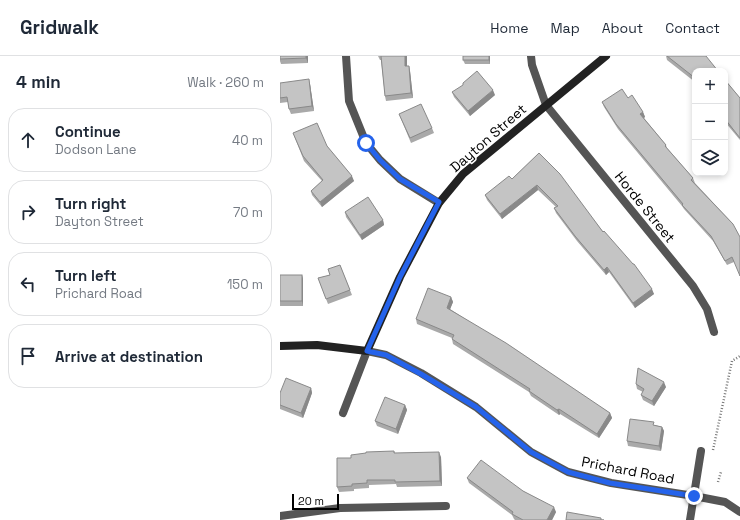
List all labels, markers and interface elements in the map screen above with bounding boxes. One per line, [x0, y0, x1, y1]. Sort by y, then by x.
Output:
text: Gridwalk [20, 15, 99, 40]
text: Home [490, 19, 528, 37]
text: Map [550, 19, 580, 37]
text: About [602, 19, 643, 37]
text: Contact [665, 19, 720, 37]
map controls [692, 68, 728, 176]
button: + [692, 68, 728, 104]
text: 4 min [16, 71, 61, 93]
text: Walk · 260 m [187, 74, 264, 91]
street label: Dayton Street [446, 100, 530, 176]
button: − [692, 104, 728, 140]
text: Continue [55, 122, 121, 141]
icon: ahead [17, 129, 39, 151]
text: 40 m [232, 132, 263, 149]
route start [357, 134, 375, 152]
button: layers [692, 140, 728, 176]
text: Dodson Lane [55, 141, 136, 158]
street label: Horde Street [611, 168, 679, 246]
text: Turn right [55, 194, 126, 213]
icon: right [17, 201, 39, 223]
text: 70 m [233, 204, 263, 221]
text: Dayton Street [55, 213, 144, 230]
text: Turn left [55, 266, 117, 285]
icon: left [17, 273, 39, 295]
text: 150 m [227, 276, 263, 293]
text: Prichard Road [55, 285, 142, 302]
icon: arrive [17, 345, 39, 367]
text: Arrive at destination [55, 347, 203, 366]
street label: Prichard Road [580, 452, 676, 488]
route end [685, 487, 703, 505]
scale bar [292, 492, 339, 511]
text: 20 m [298, 494, 324, 508]

